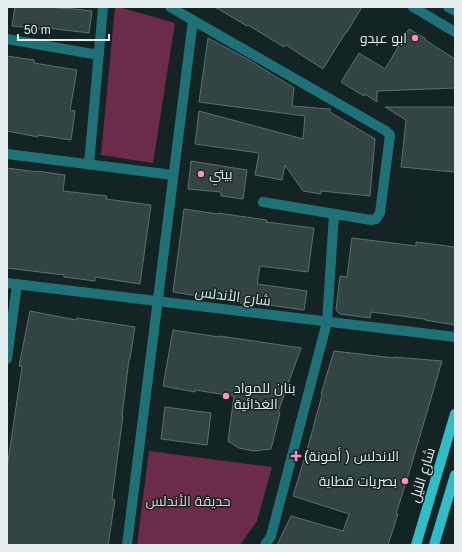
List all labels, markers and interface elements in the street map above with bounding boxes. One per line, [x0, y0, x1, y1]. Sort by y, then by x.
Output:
scale bar [18, 16, 109, 42]
text: 50 m [24, 23, 51, 37]
place label: ابو عبدو [360, 30, 407, 46]
marker: ابو عبدو [410, 33, 420, 43]
place label: بيتي [209, 166, 232, 186]
marker: بيتي [196, 169, 206, 179]
street label: شارع الأندلس [194, 283, 272, 310]
place label: بنان للمواد الغذائية [234, 380, 295, 412]
marker: بنان للمواد الغذائية [221, 391, 231, 401]
street label: شارع النيل [406, 446, 439, 505]
place label: الاندلس ( أمونة) [304, 447, 399, 464]
marker: الاندلس ( أمونة) [291, 451, 301, 461]
place label: بصريات قطاية [319, 473, 397, 489]
marker: بصريات قطاية [400, 476, 410, 486]
park label: حديقة الأندلس [145, 493, 231, 509]

